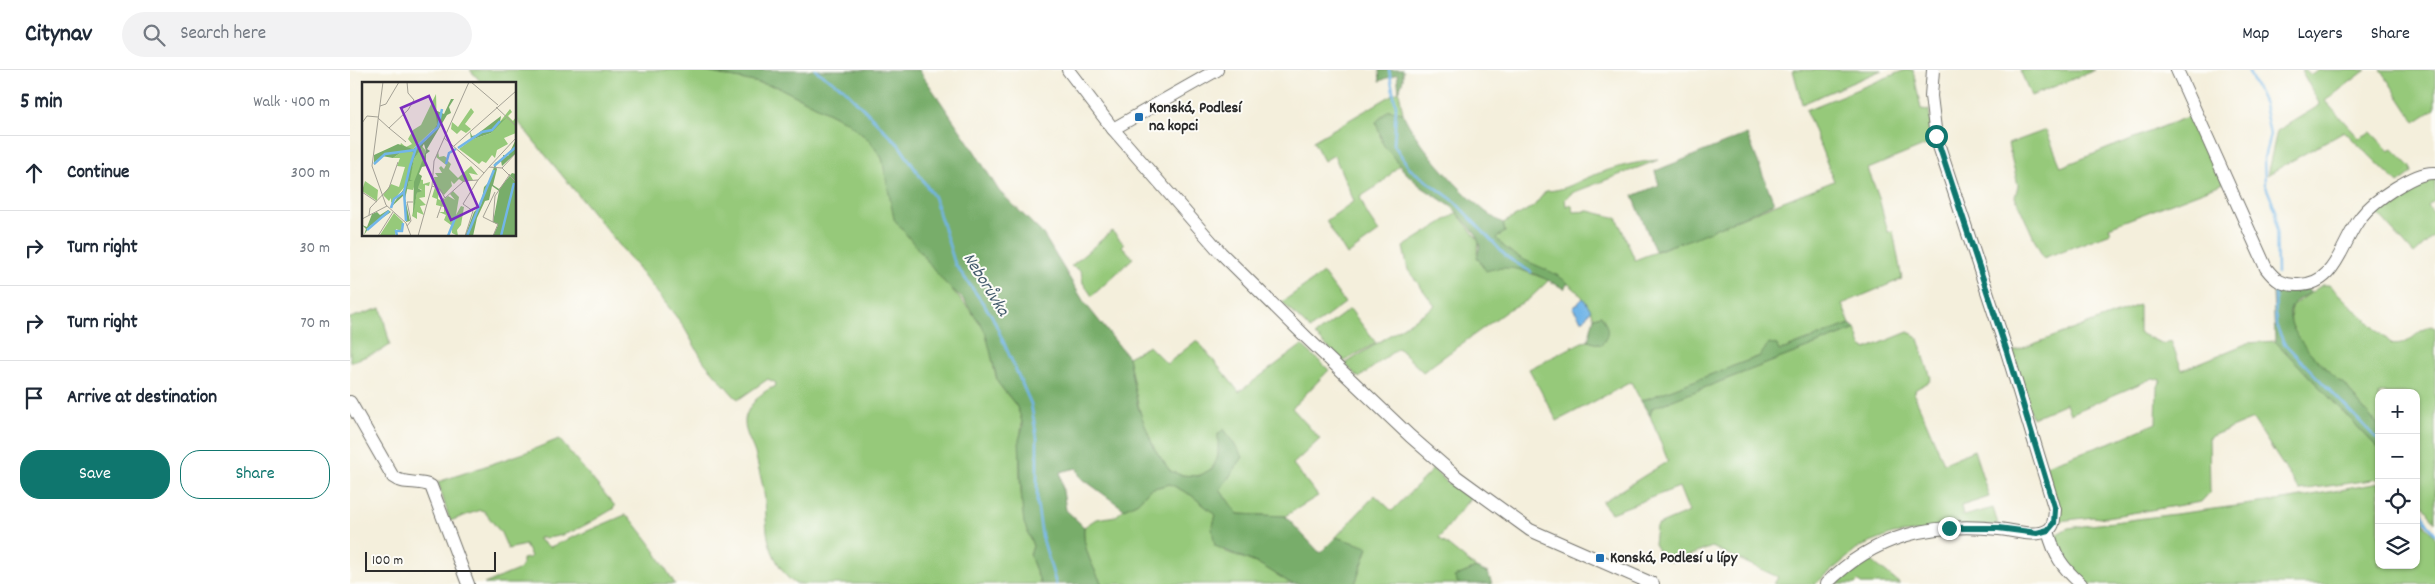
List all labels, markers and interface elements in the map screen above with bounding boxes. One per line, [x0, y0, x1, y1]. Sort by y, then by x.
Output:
search box [122, 12, 472, 57]
text: Citynav [25, 18, 92, 52]
icon: search [140, 21, 168, 49]
text: Search here [180, 21, 266, 48]
text: Map [2242, 22, 2269, 47]
text: Layers [2297, 22, 2343, 47]
text: Share [2371, 22, 2410, 47]
inset map [362, 82, 516, 236]
text: 5 min [20, 88, 63, 118]
text: Walk · 400 m [253, 91, 330, 114]
place label: Konská, Podlesí na kopci [1149, 97, 1243, 138]
marker: Konská, Podlesí na kopci [1133, 111, 1145, 123]
route start [1925, 125, 1948, 148]
icon: ahead [20, 159, 48, 187]
text: Continue [67, 160, 129, 187]
text: 300 m [291, 162, 330, 185]
icon: right [20, 234, 48, 262]
text: Turn right [67, 235, 138, 262]
text: 30 m [300, 237, 330, 260]
water label: Neborůvka [956, 249, 1015, 323]
icon: right [20, 309, 48, 337]
text: Turn right [67, 310, 138, 337]
text: 70 m [300, 312, 330, 335]
icon: arrive [20, 384, 48, 412]
text: Arrive at destination [67, 385, 217, 412]
map controls [2375, 389, 2420, 569]
button: + [2375, 389, 2420, 434]
button: − [2375, 434, 2420, 479]
button: Save [20, 450, 170, 499]
button: Share [180, 450, 330, 499]
button: locate [2375, 479, 2420, 524]
route end [1938, 517, 1961, 540]
button: layers [2375, 524, 2420, 569]
place label: Konská, Podlesí u lípy [1610, 547, 1739, 570]
scale bar [365, 549, 496, 572]
text: 100 m [372, 551, 403, 571]
marker: Konská, Podlesí u lípy [1594, 552, 1606, 564]

